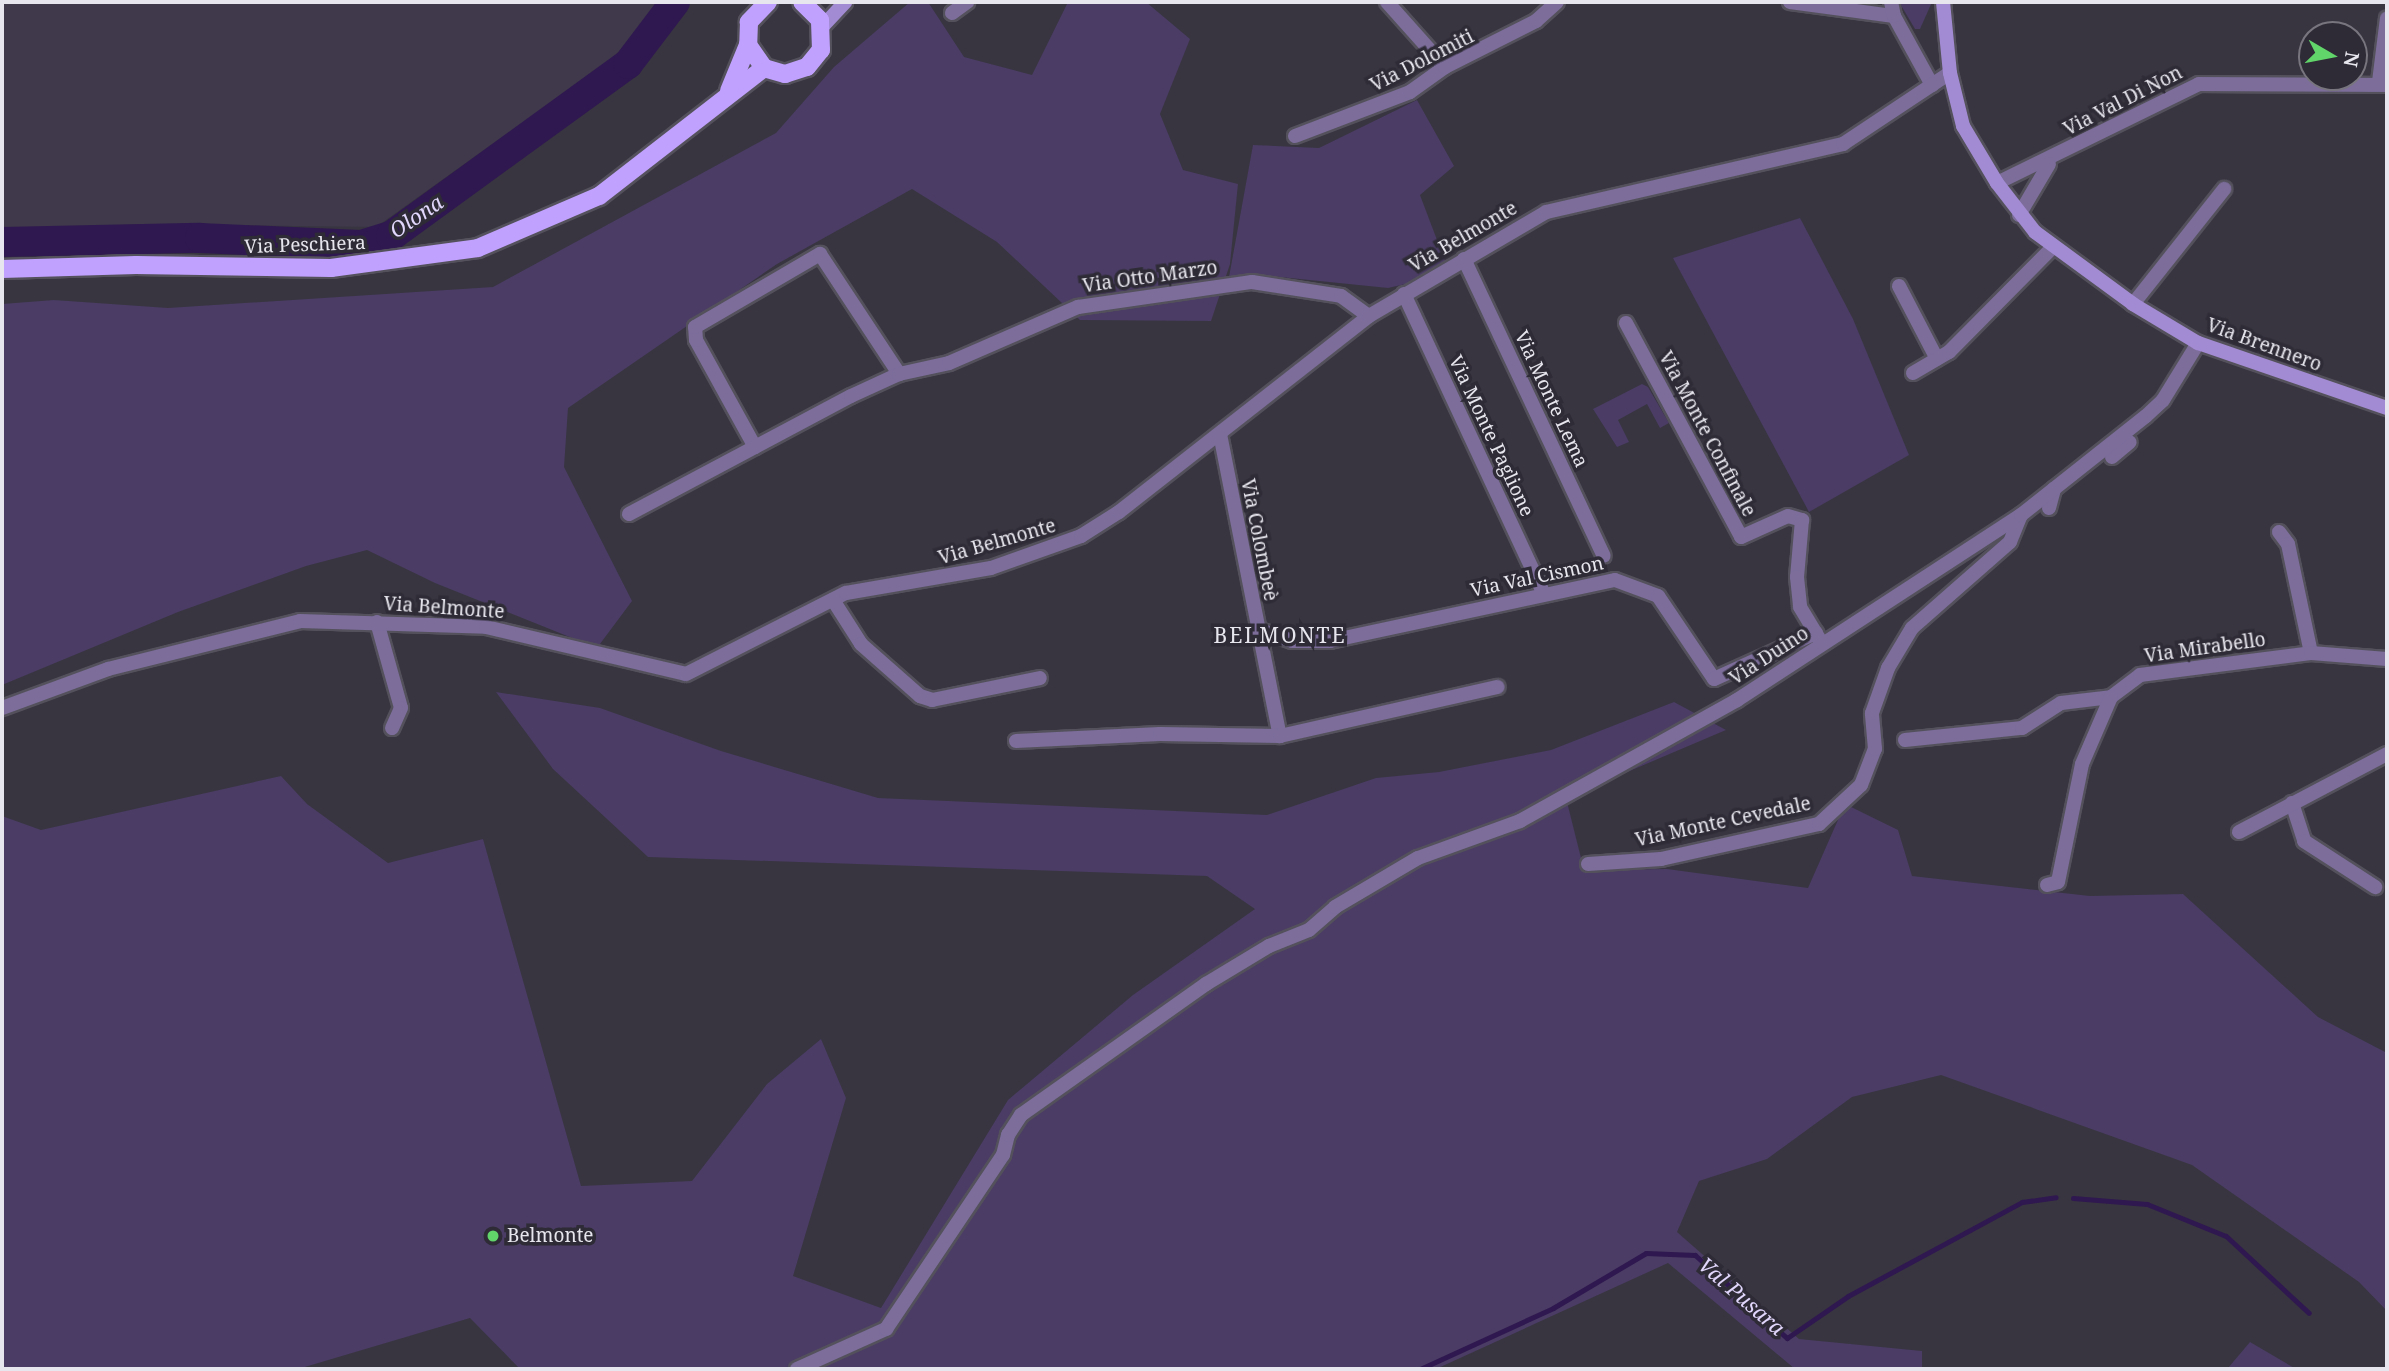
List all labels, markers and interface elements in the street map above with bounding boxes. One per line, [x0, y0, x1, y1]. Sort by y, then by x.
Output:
north arrow [2298, 21, 2368, 91]
street label: Via Dolomiti [1366, 25, 1478, 97]
text: N [2338, 50, 2366, 69]
street label: Via Val Di Non [2060, 61, 2186, 141]
water label: Olona [385, 189, 447, 243]
street label: Via Belmonte [1405, 197, 1521, 277]
street label: Via Peschiera [244, 231, 366, 259]
street label: Via Otto Marzo [1081, 256, 1219, 298]
street label: Via Brennero [2203, 314, 2325, 376]
street label: Via Monte Lema [1509, 327, 1593, 471]
street label: Via Monte Confinale [1654, 347, 1760, 521]
street label: Via Monte Paglione [1444, 352, 1538, 520]
street label: Via Colombeè [1236, 477, 1282, 603]
street label: Via Belmonte [936, 514, 1058, 570]
street label: Via Val Cismon [1468, 552, 1606, 602]
street label: Via Belmonte [383, 592, 505, 624]
district label: BELMONTE [1214, 622, 1346, 648]
street label: Via Duino [1725, 622, 1813, 690]
street label: Via Mirabello [2143, 628, 2267, 668]
street label: Via Monte Cevedale [1633, 792, 1813, 852]
place label: Belmonte [507, 1225, 594, 1247]
marker: Belmonte [485, 1228, 501, 1244]
water label: Val Pusara [1694, 1252, 1790, 1340]

